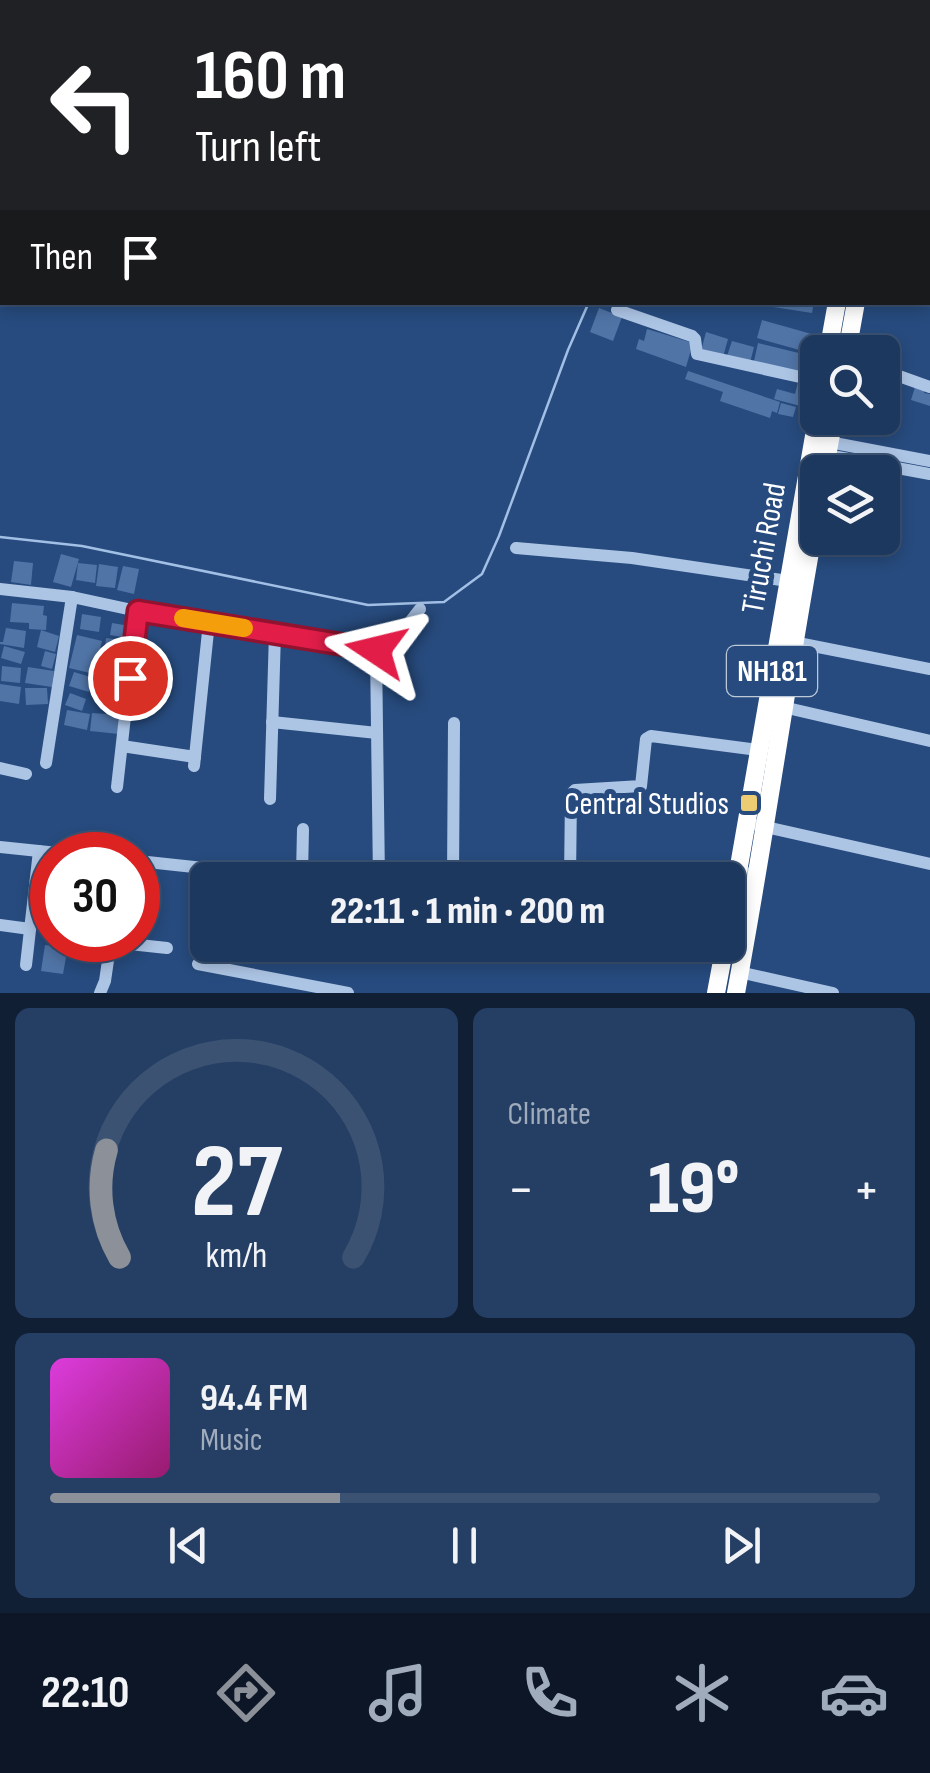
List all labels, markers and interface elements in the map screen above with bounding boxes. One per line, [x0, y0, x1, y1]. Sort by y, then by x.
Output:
text: 160 m [195, 35, 346, 119]
icon: left [30, 40, 160, 170]
text: Turn left [195, 120, 321, 175]
icon: arrive [113, 230, 168, 285]
text: Then [30, 235, 93, 280]
map controls [800, 335, 900, 555]
button: search [800, 335, 900, 435]
button: layers [800, 455, 900, 555]
street label: Tiruchi Road [734, 480, 795, 617]
position arrow [324, 598, 428, 702]
pin [88, 636, 173, 721]
road number: NH181 [727, 646, 817, 696]
icon: arrive [103, 651, 158, 706]
place label: Central Studios [564, 785, 729, 824]
marker: Central Studios [738, 792, 760, 814]
speed limit sign: 30 [30, 832, 160, 962]
text: 22:11 · 1 min · 200 m [330, 889, 605, 934]
text: Climate [508, 1095, 591, 1134]
text: 27 [191, 1121, 282, 1246]
text: 19° [648, 1144, 739, 1235]
text: − [508, 1157, 534, 1224]
text: + [853, 1157, 880, 1224]
text: km/h [205, 1235, 267, 1278]
text: 94.4 FM [200, 1376, 308, 1421]
text: Music [200, 1421, 263, 1460]
icon: previous [161, 1518, 216, 1573]
icon: pause [437, 1518, 492, 1573]
icon: next [714, 1518, 769, 1573]
icon: directions [211, 1658, 281, 1728]
icon: music [363, 1658, 433, 1728]
icon: phone [515, 1658, 585, 1728]
icon: climate [667, 1658, 737, 1728]
icon: car [819, 1658, 889, 1728]
text: 22:10 [41, 1666, 130, 1721]

